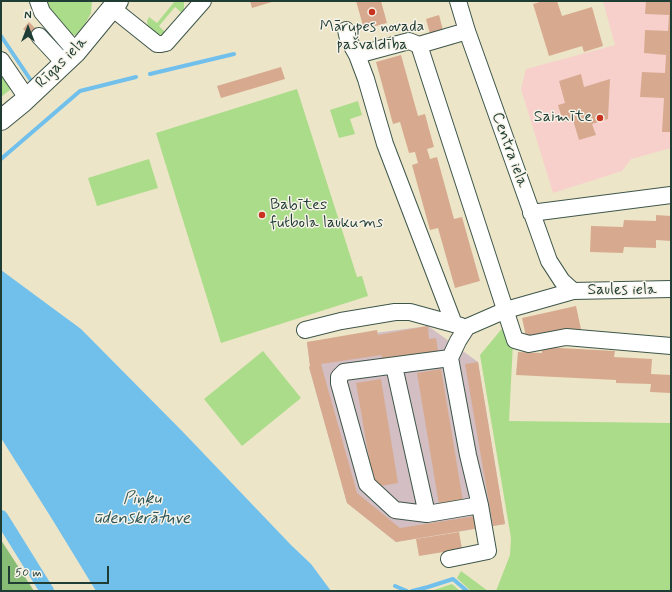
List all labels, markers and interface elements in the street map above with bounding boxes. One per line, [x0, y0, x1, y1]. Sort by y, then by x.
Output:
marker: Mārupes novada pašvaldība [367, 7, 377, 17]
north arrow [8, 8, 48, 48]
text: N [24, 9, 32, 23]
place label: Mārupes novada pašvaldība [320, 18, 424, 56]
street label: Rīgas iela [32, 33, 92, 93]
place label: Saimīte [534, 108, 592, 128]
street label: Centra iela [487, 110, 531, 190]
marker: Saimīte [595, 113, 605, 123]
place label: Babītes futbola laukums [270, 196, 383, 234]
marker: Babītes futbola laukums [257, 210, 267, 220]
street label: Saules iela [587, 281, 657, 301]
water label: Piņķu ūdenskrātuve [94, 489, 190, 529]
scale bar [10, 558, 111, 584]
text: 50 m [15, 565, 42, 581]

